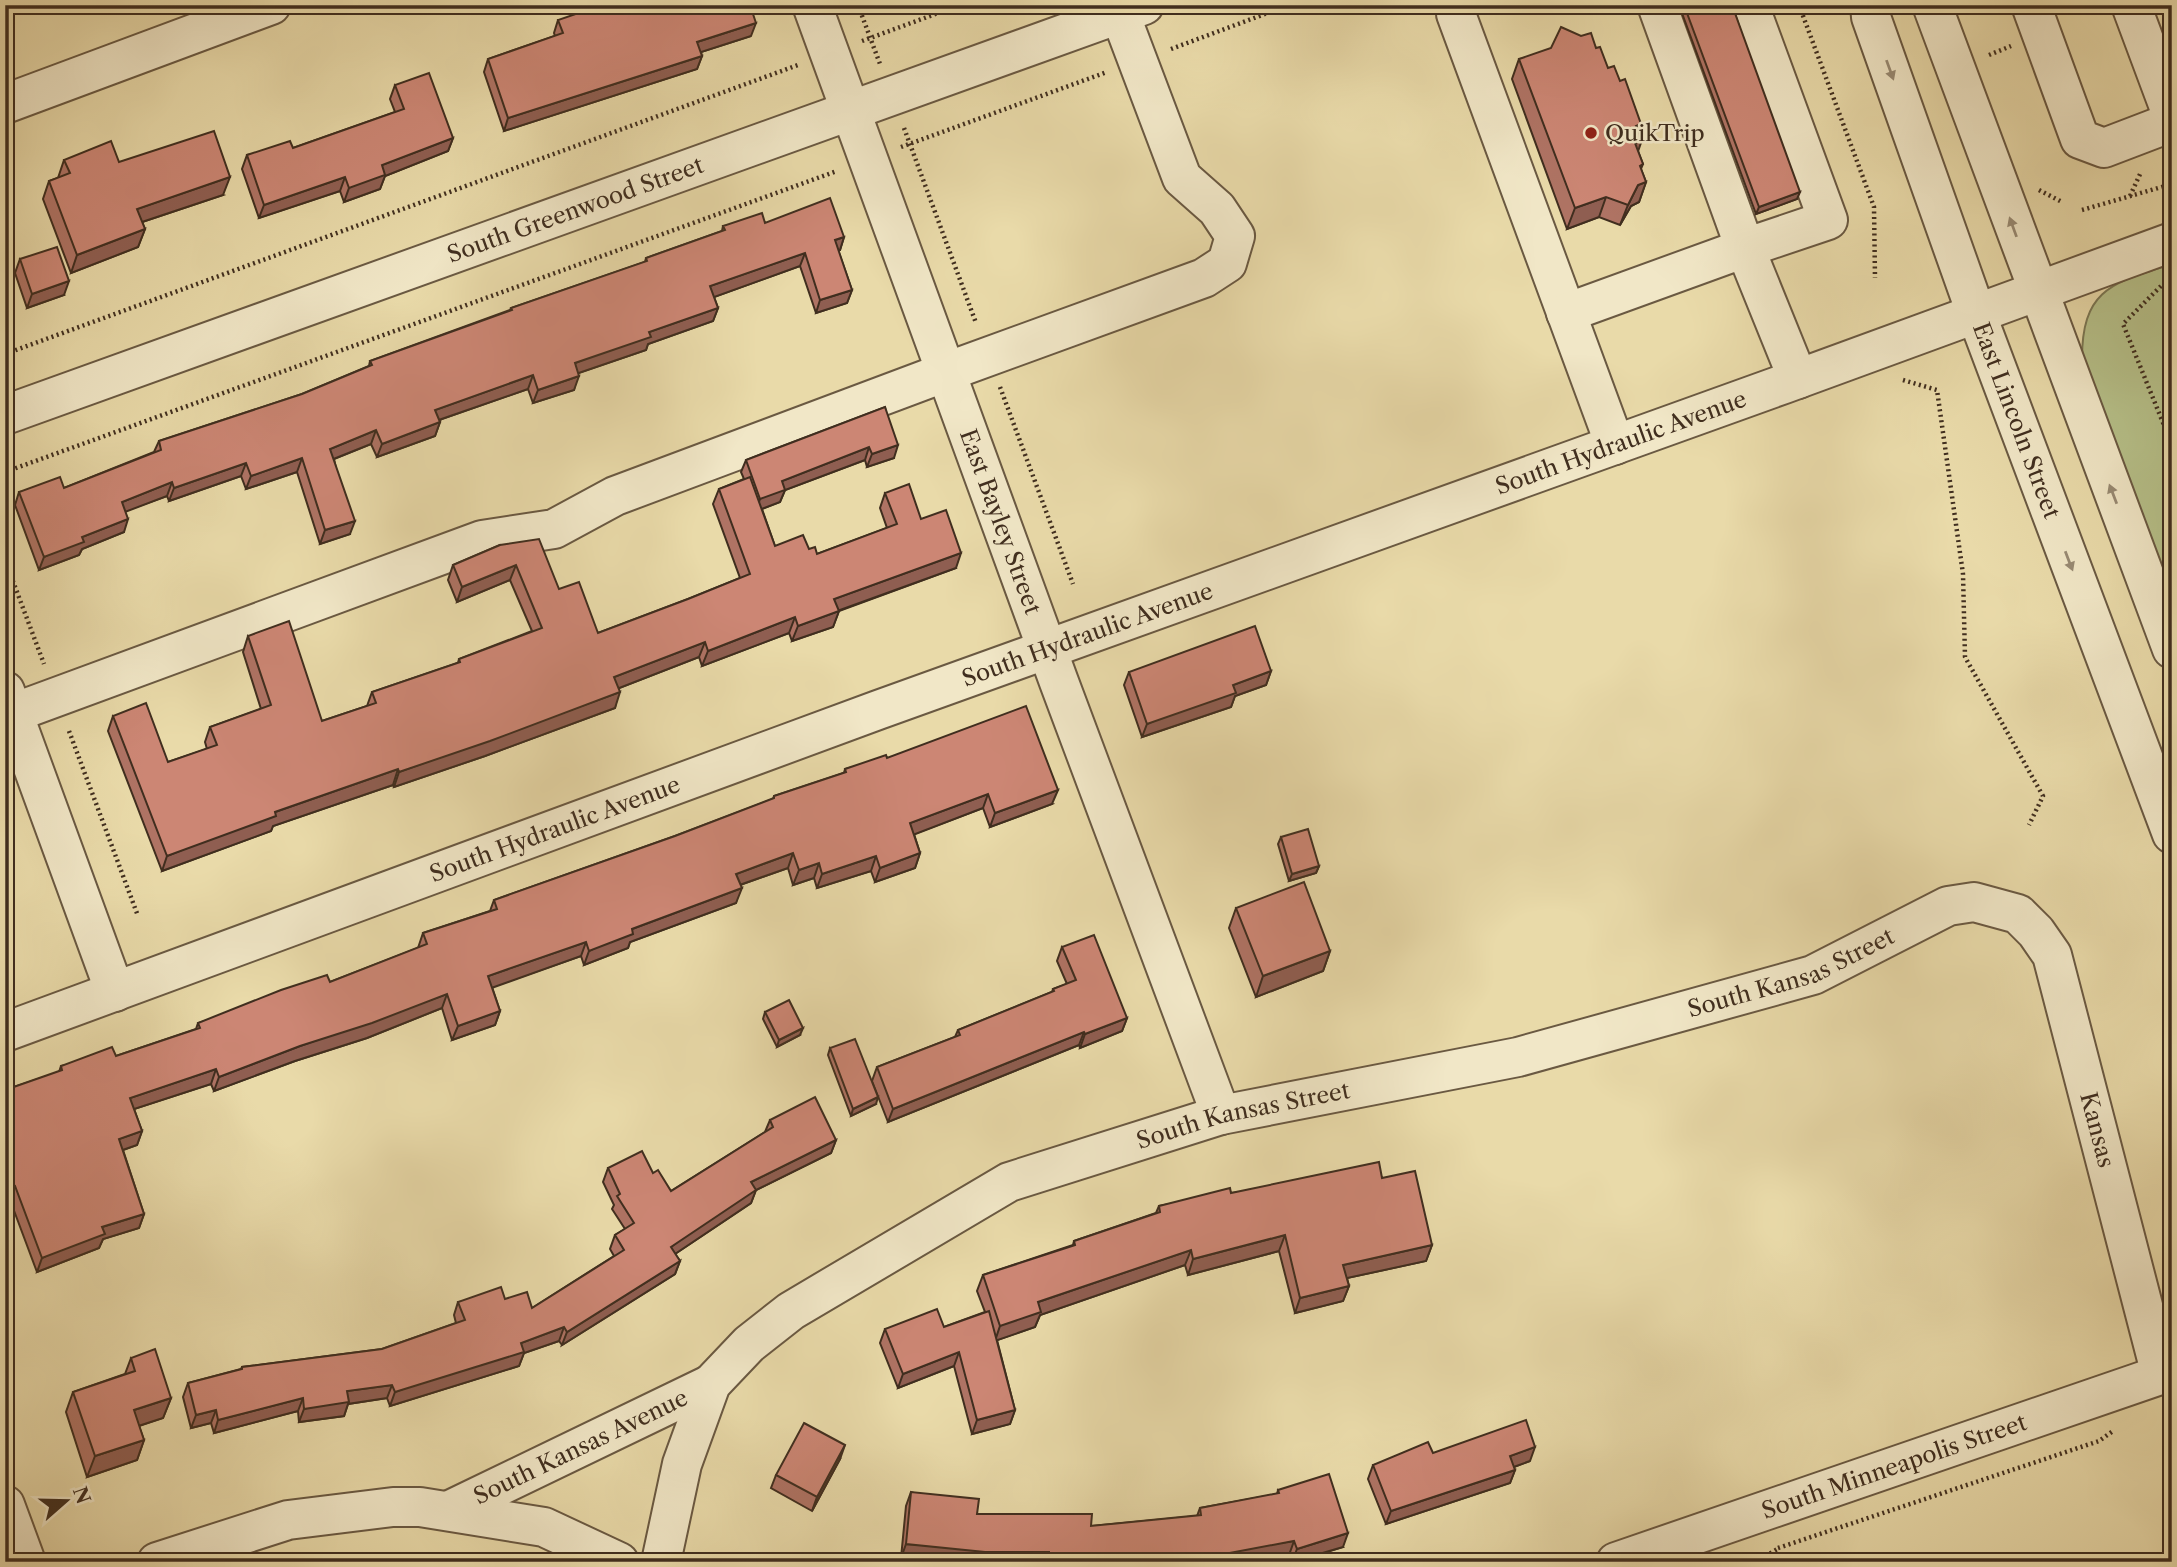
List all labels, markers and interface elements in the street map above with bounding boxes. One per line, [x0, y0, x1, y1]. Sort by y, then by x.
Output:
one-way arrow [1885, 60, 1896, 81]
place label: QuikTrip [1605, 119, 1705, 147]
marker: QuikTrip [1583, 125, 1599, 141]
street label: South Greenwood Street [443, 151, 707, 269]
one-way arrow [2007, 216, 2018, 237]
street label: East Lincoln Street [1967, 319, 2066, 523]
street label: South Hydraulic Avenue [1491, 385, 1750, 501]
street label: East Bayley Street [954, 425, 1047, 618]
one-way arrow [2107, 483, 2118, 504]
one-way arrow [2064, 550, 2075, 571]
street label: South Hydraulic Avenue [958, 577, 1217, 693]
street label: South Hydraulic Avenue [426, 770, 684, 888]
street label: South Kansas Street [1684, 922, 1899, 1023]
street label: South Kansas Street [1133, 1076, 1352, 1155]
street label: Kansas [2074, 1089, 2121, 1170]
street label: South Kansas Avenue [469, 1383, 692, 1511]
street label: South Minneapolis Street [1758, 1408, 2030, 1525]
north arrow [32, 1466, 102, 1536]
text: N [68, 1484, 95, 1507]

